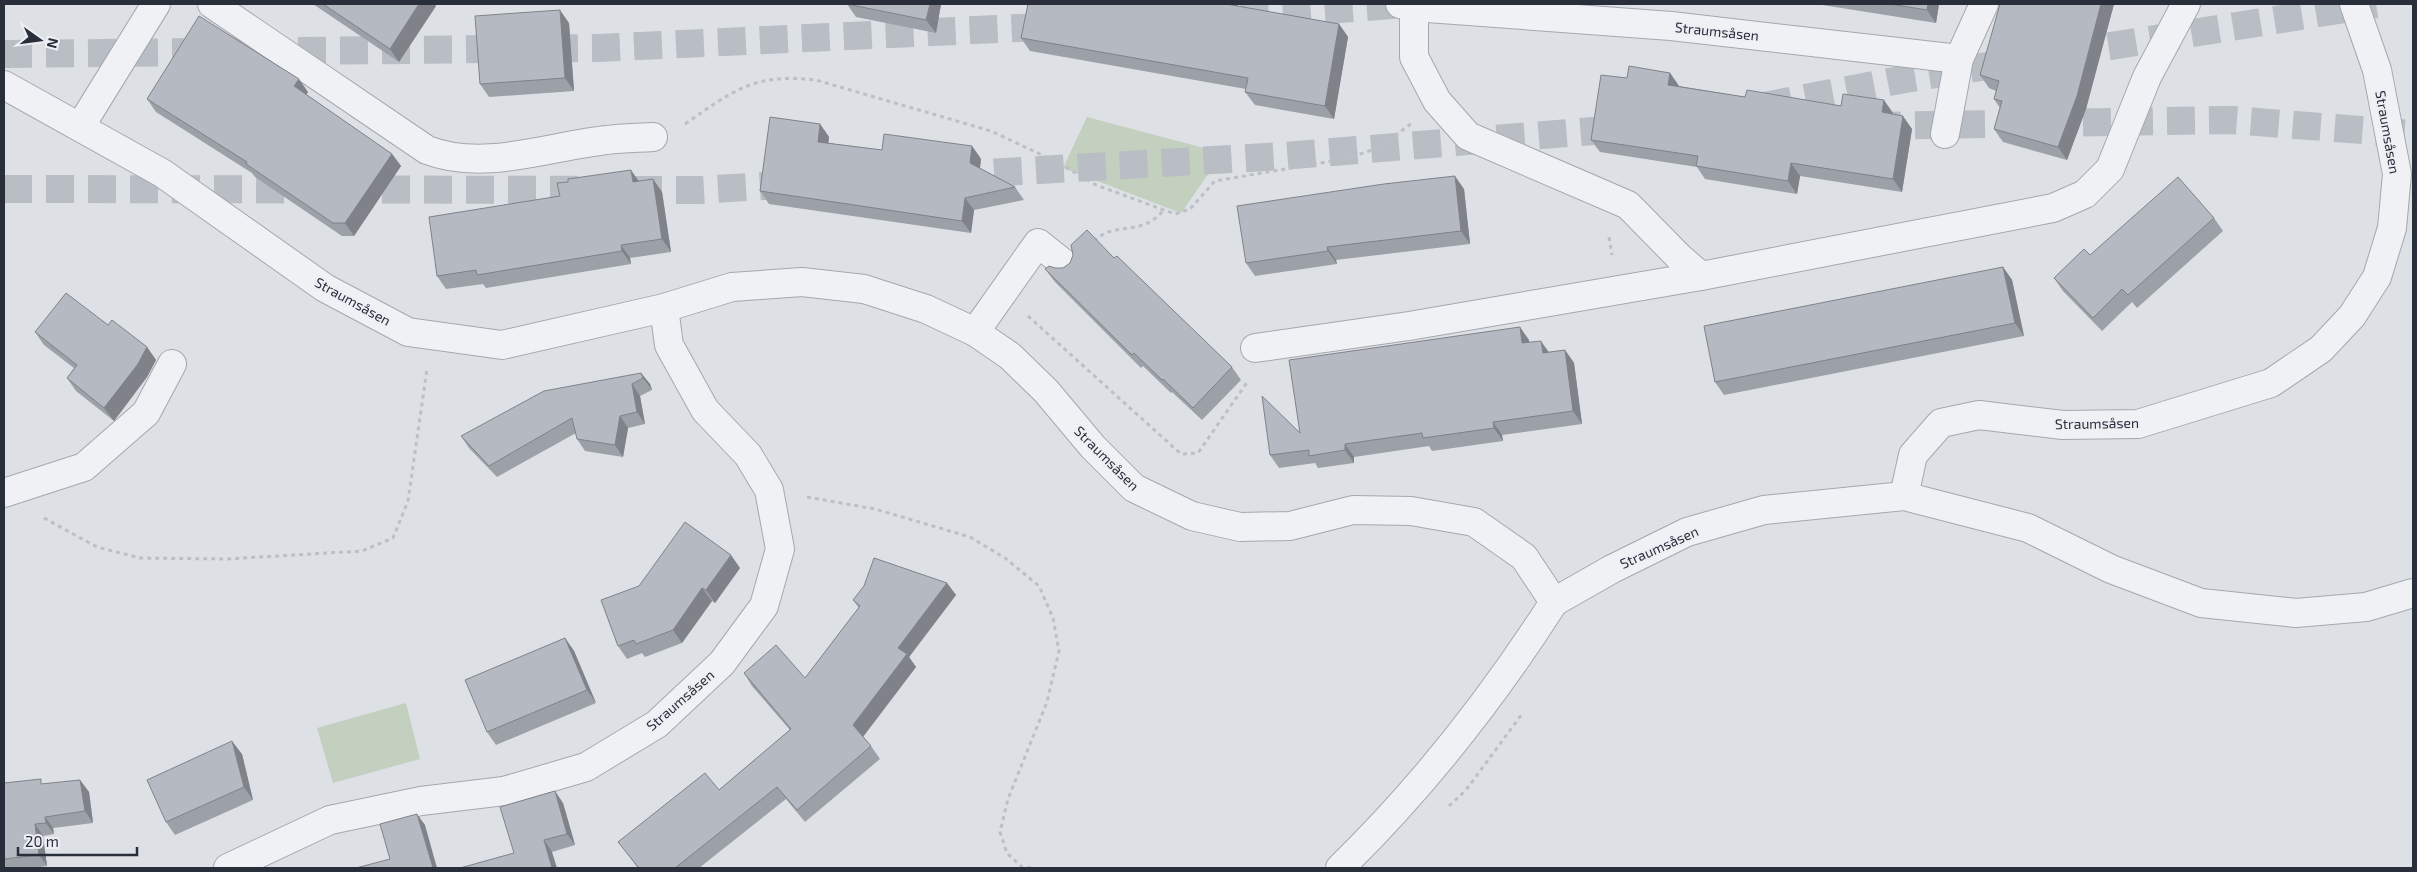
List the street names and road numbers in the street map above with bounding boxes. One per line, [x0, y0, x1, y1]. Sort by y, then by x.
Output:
street label: Straumsåsen [1674, 18, 1760, 44]
street label: Straumsåsen [2372, 89, 2404, 175]
street label: Straumsåsen [312, 273, 394, 329]
street label: Straumsåsen [2055, 414, 2139, 432]
street label: Straumsåsen [1071, 422, 1143, 494]
street label: Straumsåsen [1617, 522, 1701, 572]
street label: Straumsåsen [643, 666, 717, 734]

